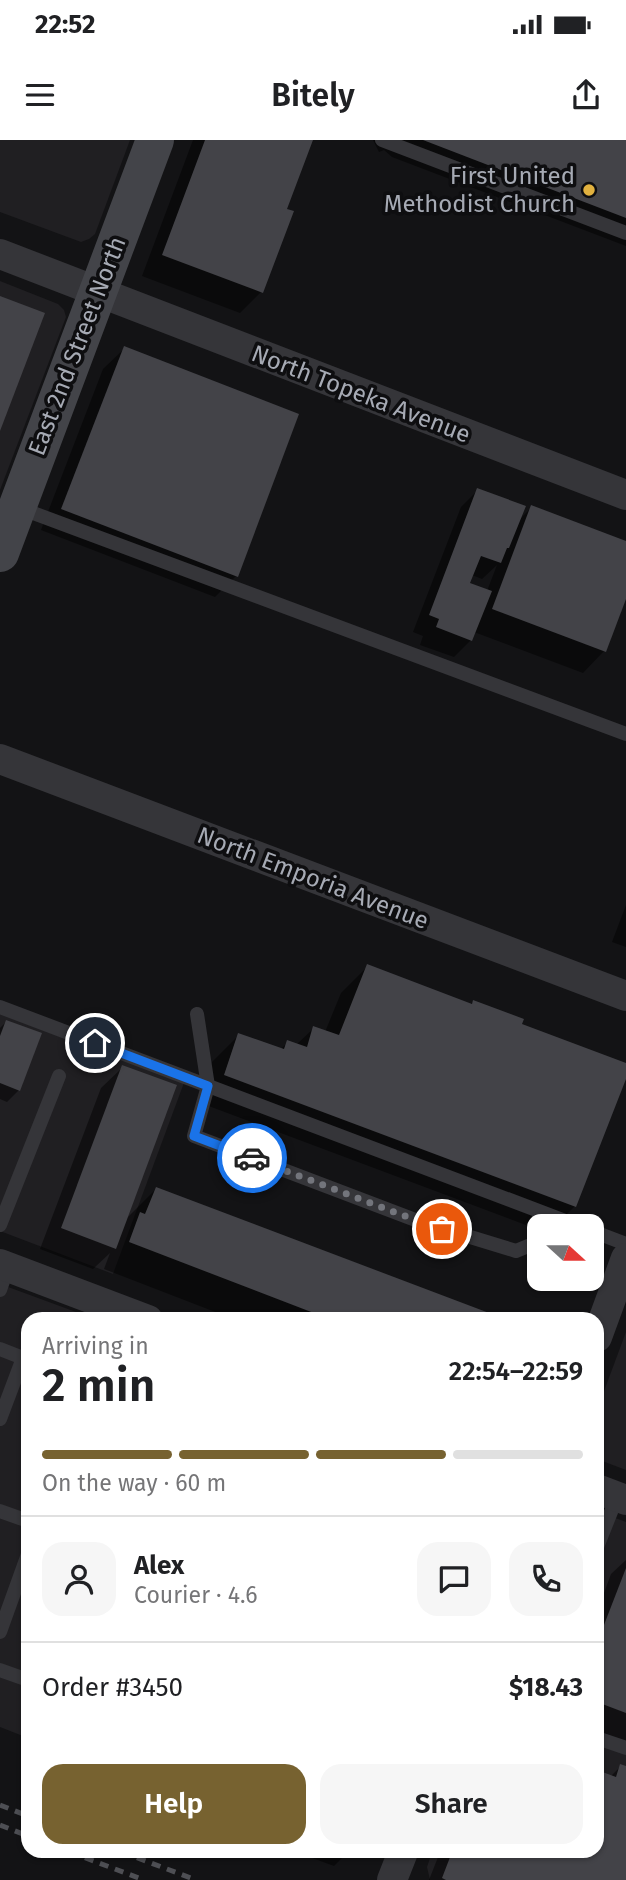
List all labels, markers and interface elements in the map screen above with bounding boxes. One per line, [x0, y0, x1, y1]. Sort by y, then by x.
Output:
text: 22:52 [35, 9, 95, 40]
icon: menu [21, 76, 59, 114]
text: Bitely [271, 76, 355, 114]
icon: share [567, 76, 605, 114]
place label: First United Methodist Church [384, 162, 575, 218]
marker: First United Methodist Church [581, 182, 597, 198]
street label: East 2nd Street North [22, 233, 132, 459]
street label: North Topeka Avenue [248, 339, 474, 449]
street label: North Emporia Avenue [193, 821, 433, 935]
pin [65, 1013, 125, 1073]
icon: home [76, 1024, 114, 1062]
courier [217, 1123, 287, 1193]
icon: car [233, 1139, 271, 1177]
pin [412, 1199, 472, 1259]
icon: bag [423, 1210, 461, 1248]
north arrow [527, 1214, 604, 1292]
map controls [527, 1214, 604, 1291]
text: Arriving in [42, 1332, 149, 1360]
text: 22:54–22:59 [449, 1356, 583, 1387]
text: 2 min [42, 1358, 155, 1413]
text: On the way · 60 m [42, 1469, 226, 1497]
button: person [42, 1542, 116, 1616]
button: chat [417, 1542, 491, 1616]
button: phone [509, 1542, 583, 1616]
text: Alex [134, 1550, 184, 1581]
text: Courier · 4.6 [134, 1581, 258, 1609]
text: Order #3450 [42, 1672, 183, 1703]
text: $18.43 [509, 1672, 583, 1703]
button: Help [42, 1764, 306, 1844]
button: Share [320, 1764, 583, 1844]

